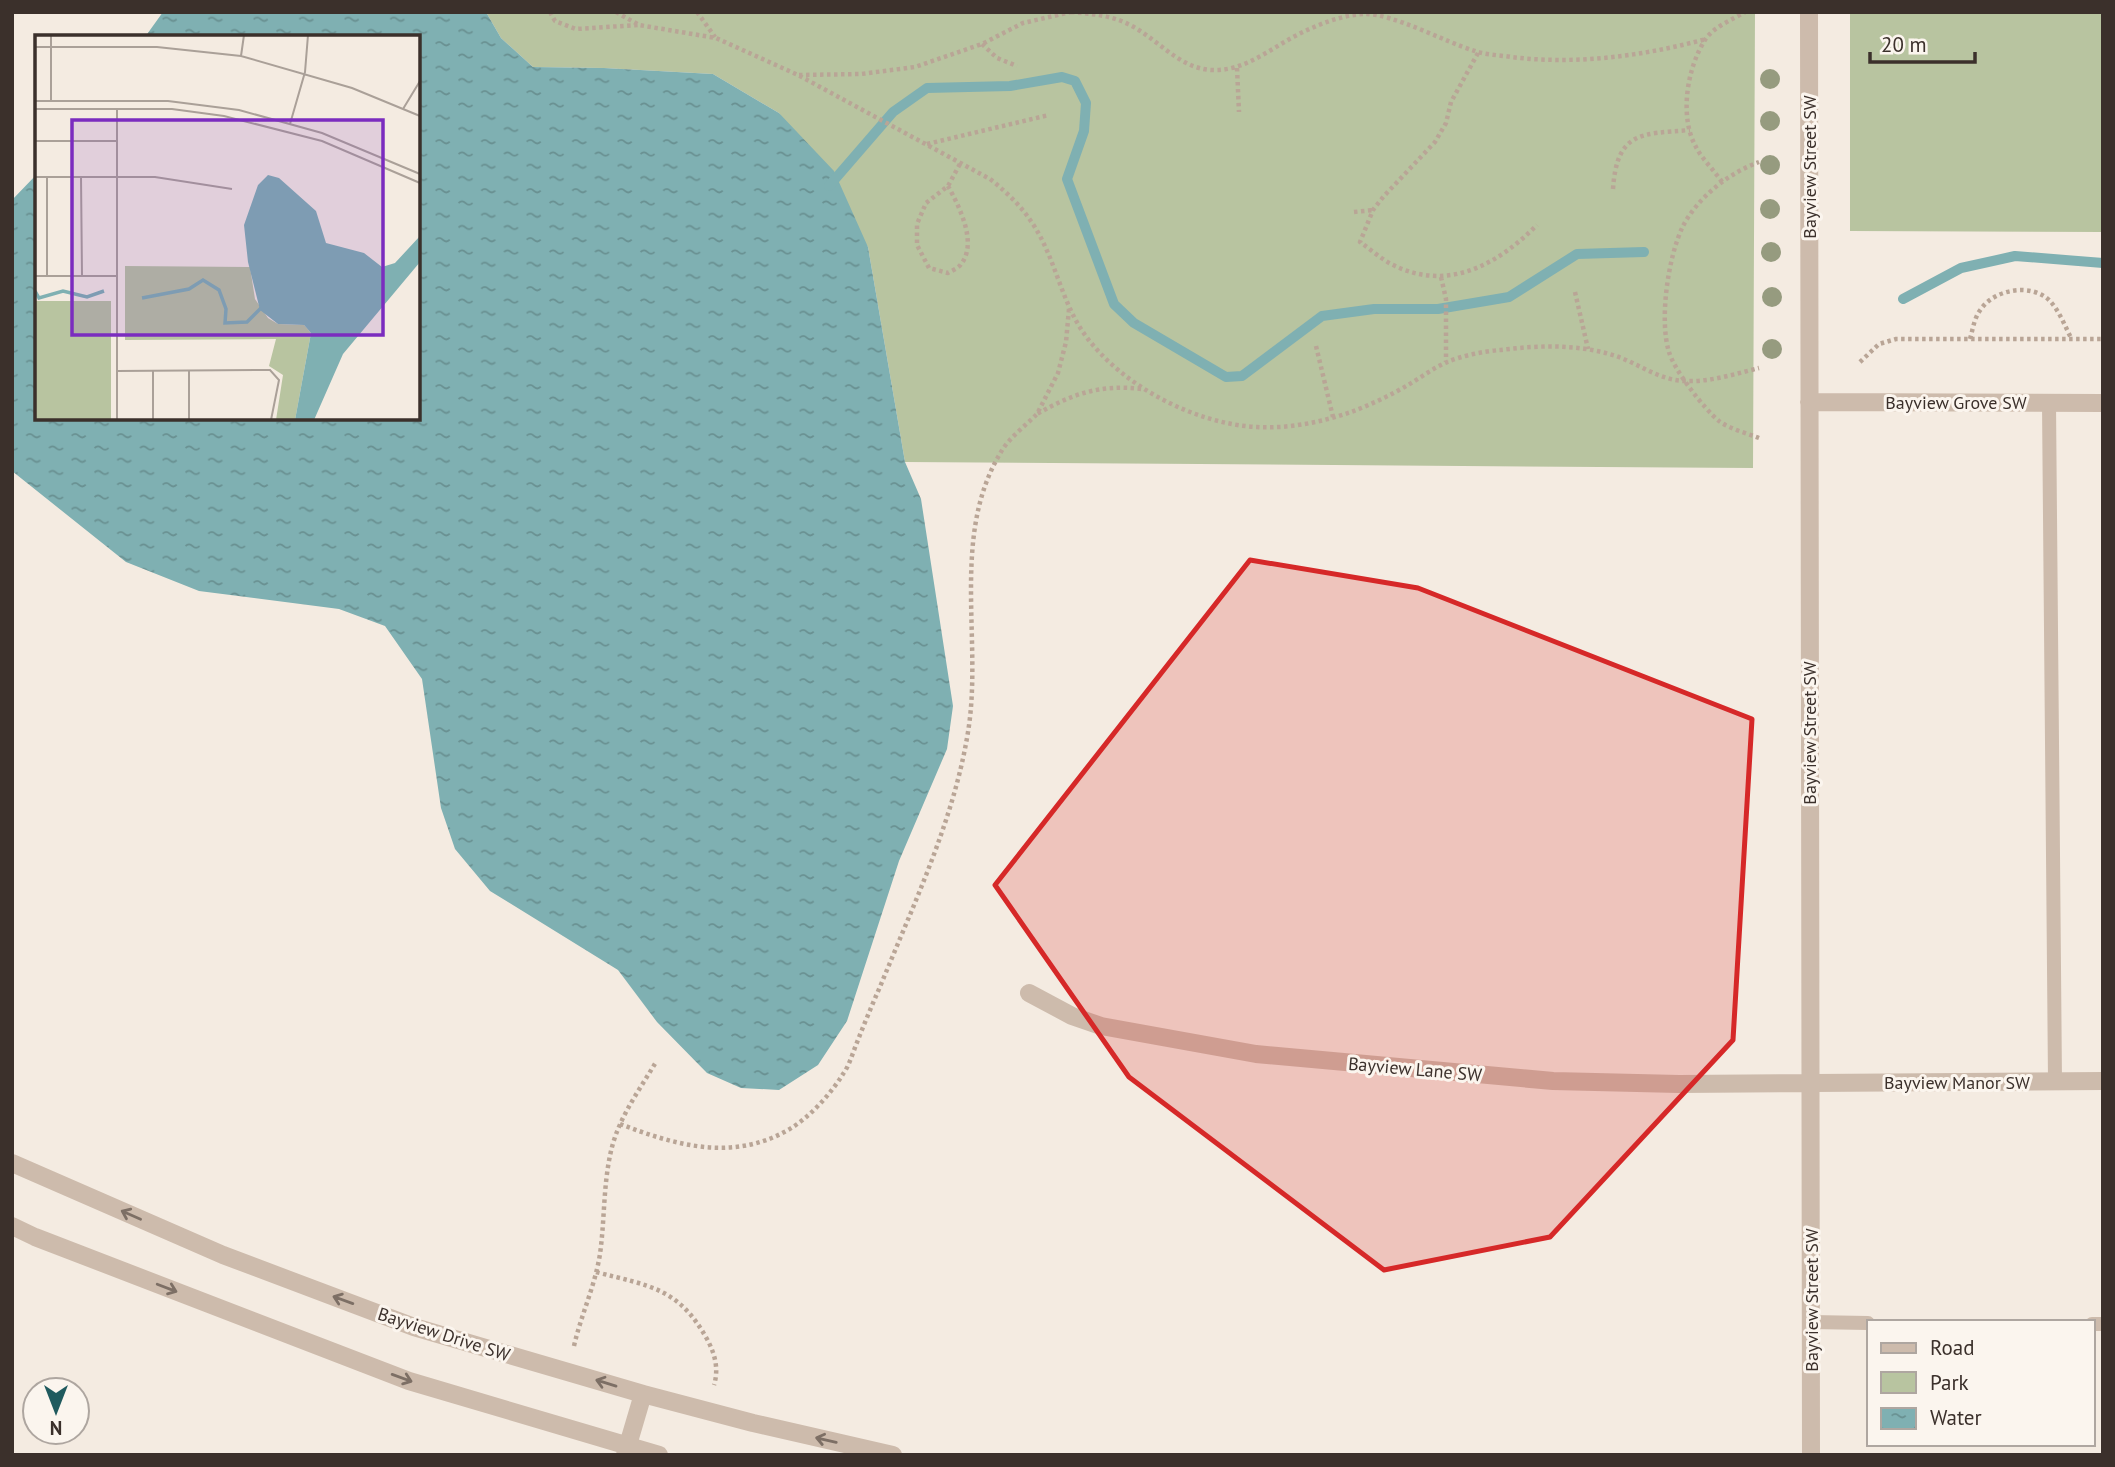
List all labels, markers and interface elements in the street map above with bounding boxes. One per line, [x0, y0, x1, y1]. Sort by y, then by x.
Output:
scale bar [1870, 21, 1975, 65]
text: 20 m [1881, 31, 1927, 58]
inset map [35, 35, 420, 420]
street label: Bayview Street SW [1798, 95, 1821, 239]
street label: Bayview Grove SW [1885, 391, 2027, 414]
street label: Bayview Street SW [1798, 661, 1821, 805]
street label: Bayview Lane SW [1347, 1052, 1483, 1086]
street label: Bayview Manor SW [1884, 1071, 2030, 1094]
one-way arrow [121, 1208, 143, 1221]
street label: Bayview Street SW [1800, 1228, 1823, 1372]
one-way arrow [155, 1282, 177, 1295]
one-way arrow [332, 1293, 354, 1305]
street label: Bayview Drive SW [375, 1302, 513, 1366]
legend [1867, 1320, 2094, 1446]
text: Road [1930, 1334, 1974, 1361]
text: Park [1930, 1369, 1969, 1396]
one-way arrow [391, 1373, 413, 1385]
north arrow [21, 1376, 91, 1446]
one-way arrow [595, 1376, 617, 1389]
text: Water [1930, 1404, 1982, 1431]
text: N [50, 1416, 62, 1440]
one-way arrow [815, 1432, 838, 1446]

